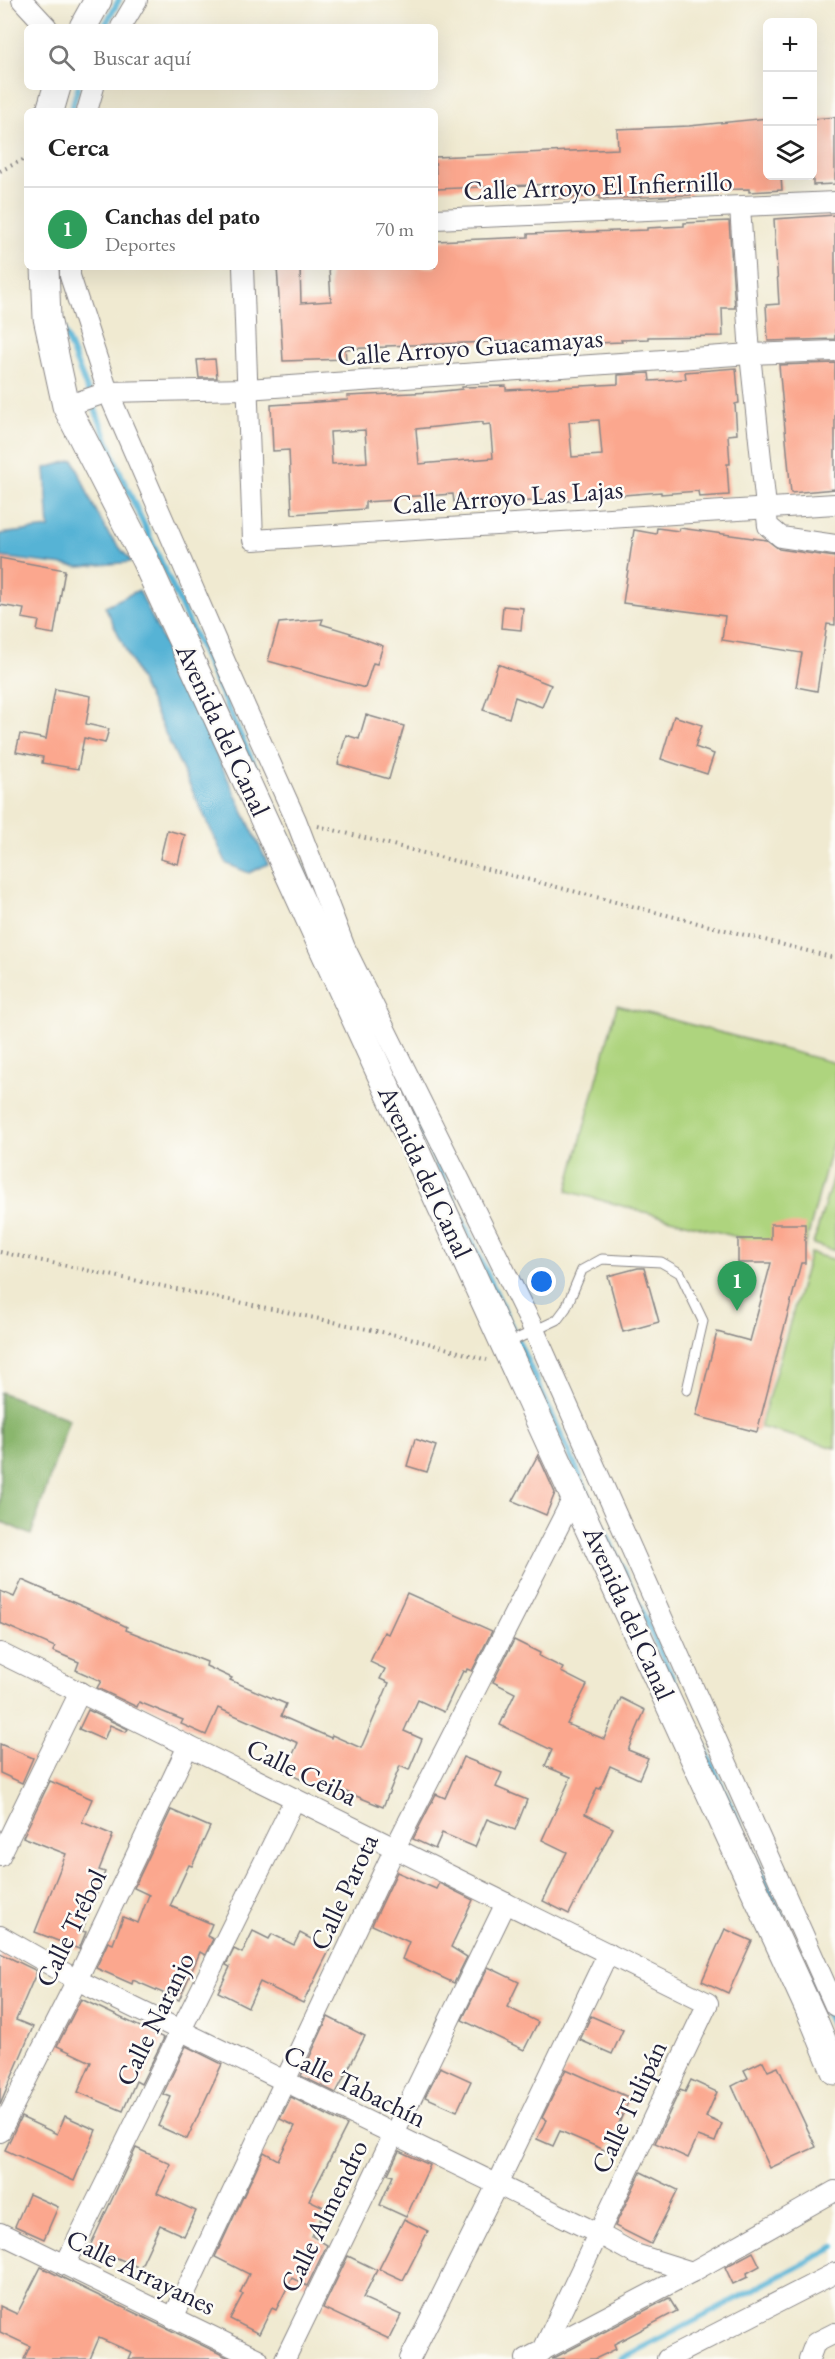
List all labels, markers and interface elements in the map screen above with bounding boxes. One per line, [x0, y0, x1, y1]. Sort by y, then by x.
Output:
map controls [763, 18, 817, 180]
button: + [763, 18, 817, 72]
search box [24, 24, 438, 90]
icon: search [45, 41, 78, 74]
text: Buscar aquí [93, 43, 191, 72]
button: − [763, 72, 817, 126]
button: layers [763, 126, 817, 180]
text: Cerca [48, 130, 109, 164]
street label: Calle Arroyo El Infiernillo [463, 163, 733, 208]
text: Canchas del pato [105, 202, 260, 231]
text: 1 [62, 216, 73, 242]
text: 70 m [375, 216, 414, 242]
text: Deportes [105, 231, 175, 257]
street label: Calle Arroyo Guacamayas [336, 320, 604, 373]
street label: Calle Arroyo Las Lajas [392, 471, 624, 522]
street label: Avenida del Canal [168, 637, 279, 822]
street label: Avenida del Canal [370, 1079, 481, 1264]
pin: 1 [718, 1262, 756, 1311]
your location [527, 1267, 556, 1296]
street label: Avenida del Canal [575, 1519, 683, 1705]
street label: Calle Ceiba [241, 1730, 364, 1814]
street label: Calle Parota [301, 1828, 386, 1956]
street label: Calle Trébol [27, 1863, 114, 1993]
street label: Calle Naranjo [107, 1946, 202, 2091]
street label: Calle Tulipán [583, 2035, 675, 2179]
street label: Calle Tabachín [278, 2036, 432, 2135]
street label: Calle Almendro [271, 2134, 376, 2298]
street label: Calle Arrayanes [61, 2220, 222, 2323]

